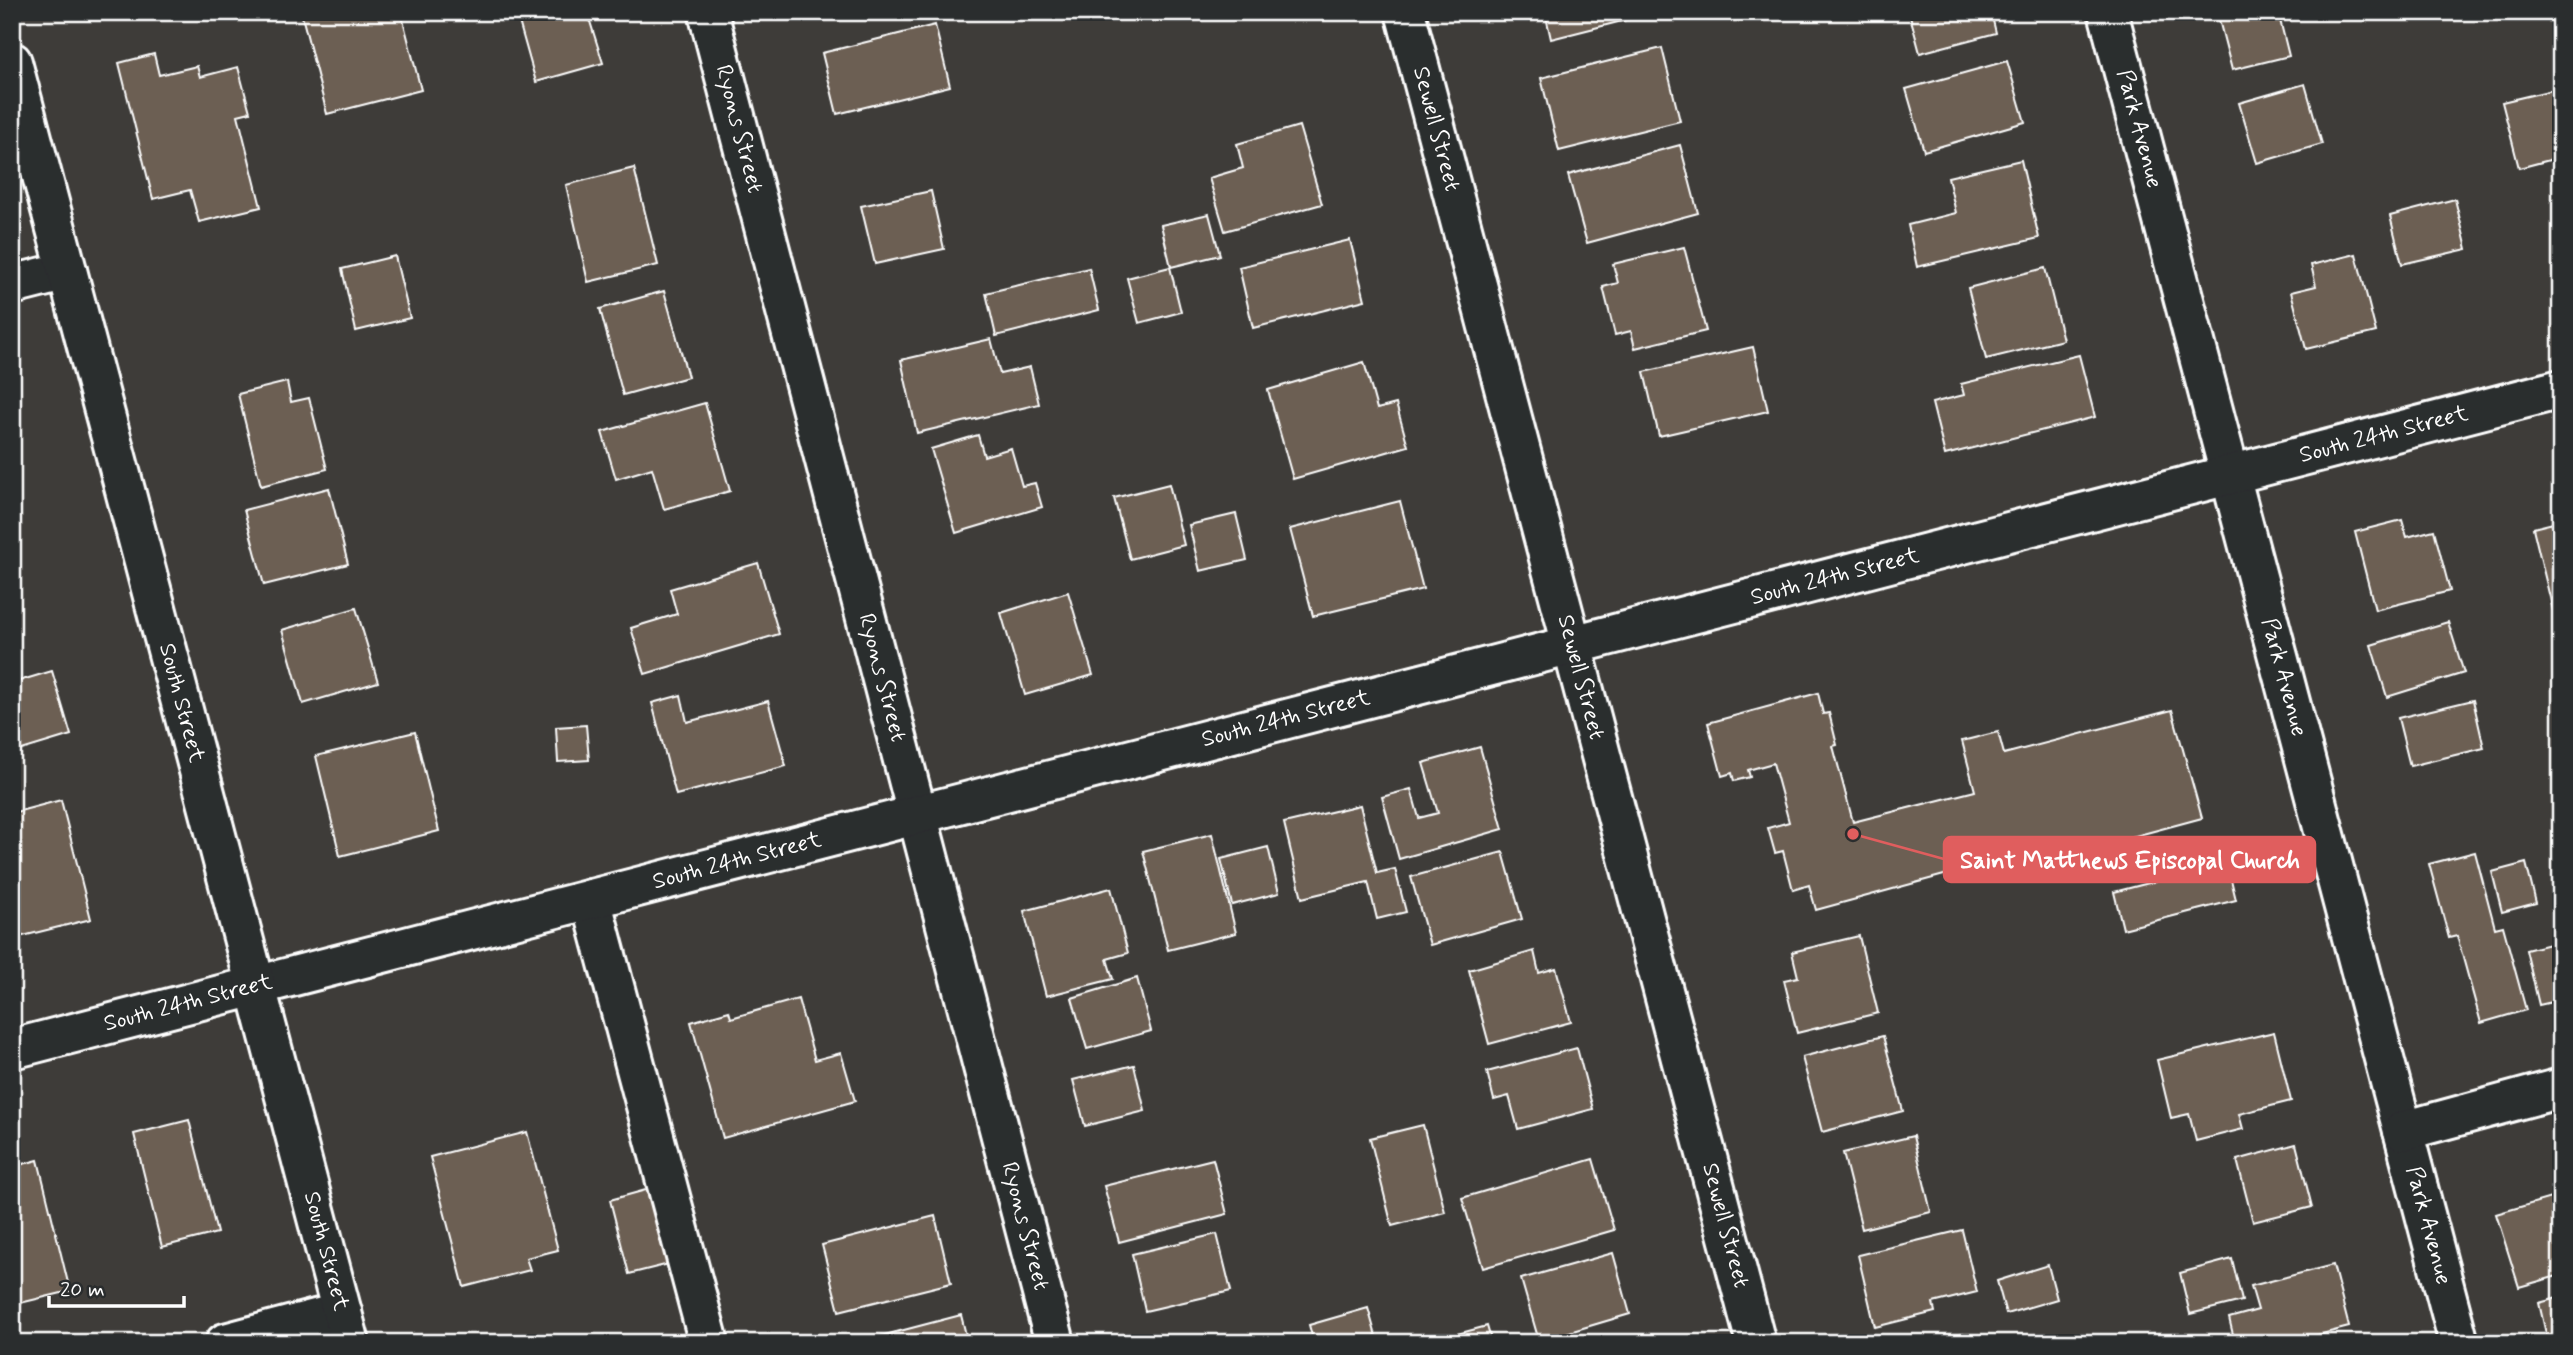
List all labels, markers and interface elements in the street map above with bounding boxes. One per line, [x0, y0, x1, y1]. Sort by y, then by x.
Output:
street label: Ryons Street [707, 62, 770, 196]
street label: Sewell Street [1405, 63, 1467, 195]
street label: Park Avenue [2109, 67, 2169, 191]
street label: South 24th Street [2296, 399, 2472, 471]
street label: South 24th Street [1747, 541, 1923, 613]
street label: Ryons Street [850, 610, 913, 745]
street label: Sewell Street [1550, 612, 1611, 743]
street label: Park Avenue [2253, 615, 2313, 740]
street label: South Street [151, 640, 211, 766]
street label: South 24th Street [1199, 683, 1374, 755]
street label: South 24th Street [650, 825, 825, 897]
callout: Saint Matthews Episcopal Church [1944, 837, 2315, 882]
text: Saint Matthews Episcopal Church [1960, 846, 2300, 877]
street label: South 24th Street [101, 967, 276, 1040]
street label: Ryons Street [994, 1159, 1056, 1294]
street label: Sewell Street [1694, 1160, 1756, 1291]
street label: Park Avenue [2398, 1163, 2458, 1288]
street label: South Street [296, 1188, 356, 1315]
scale bar [49, 1264, 184, 1308]
text: 20 m [60, 1276, 105, 1304]

